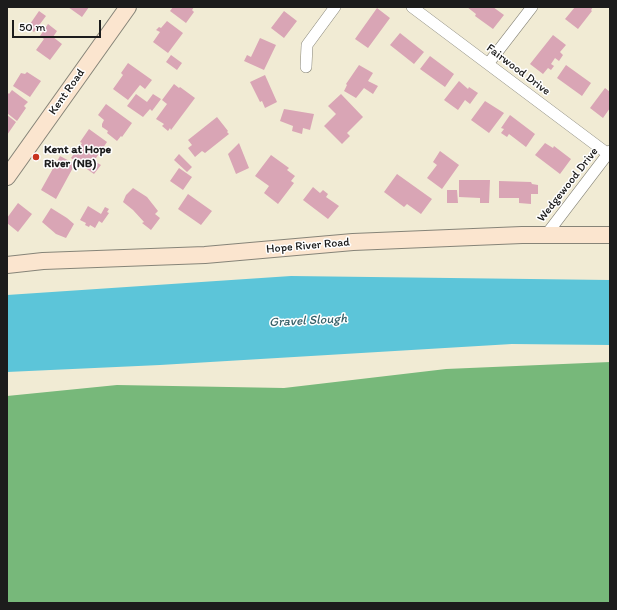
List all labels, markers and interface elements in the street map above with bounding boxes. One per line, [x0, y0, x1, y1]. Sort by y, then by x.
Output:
scale bar [14, 12, 103, 38]
text: 50 m [19, 20, 45, 34]
street label: Fairwood Drive [483, 41, 553, 99]
street label: Kent Road [46, 66, 88, 118]
place label: Kent at Hope River (NB) [44, 143, 111, 171]
street label: Wedgewood Drive [534, 145, 602, 225]
marker: Kent at Hope River (NB) [31, 152, 41, 162]
street label: Hope River Road [266, 235, 350, 257]
water label: Gravel Slough [269, 311, 347, 331]

